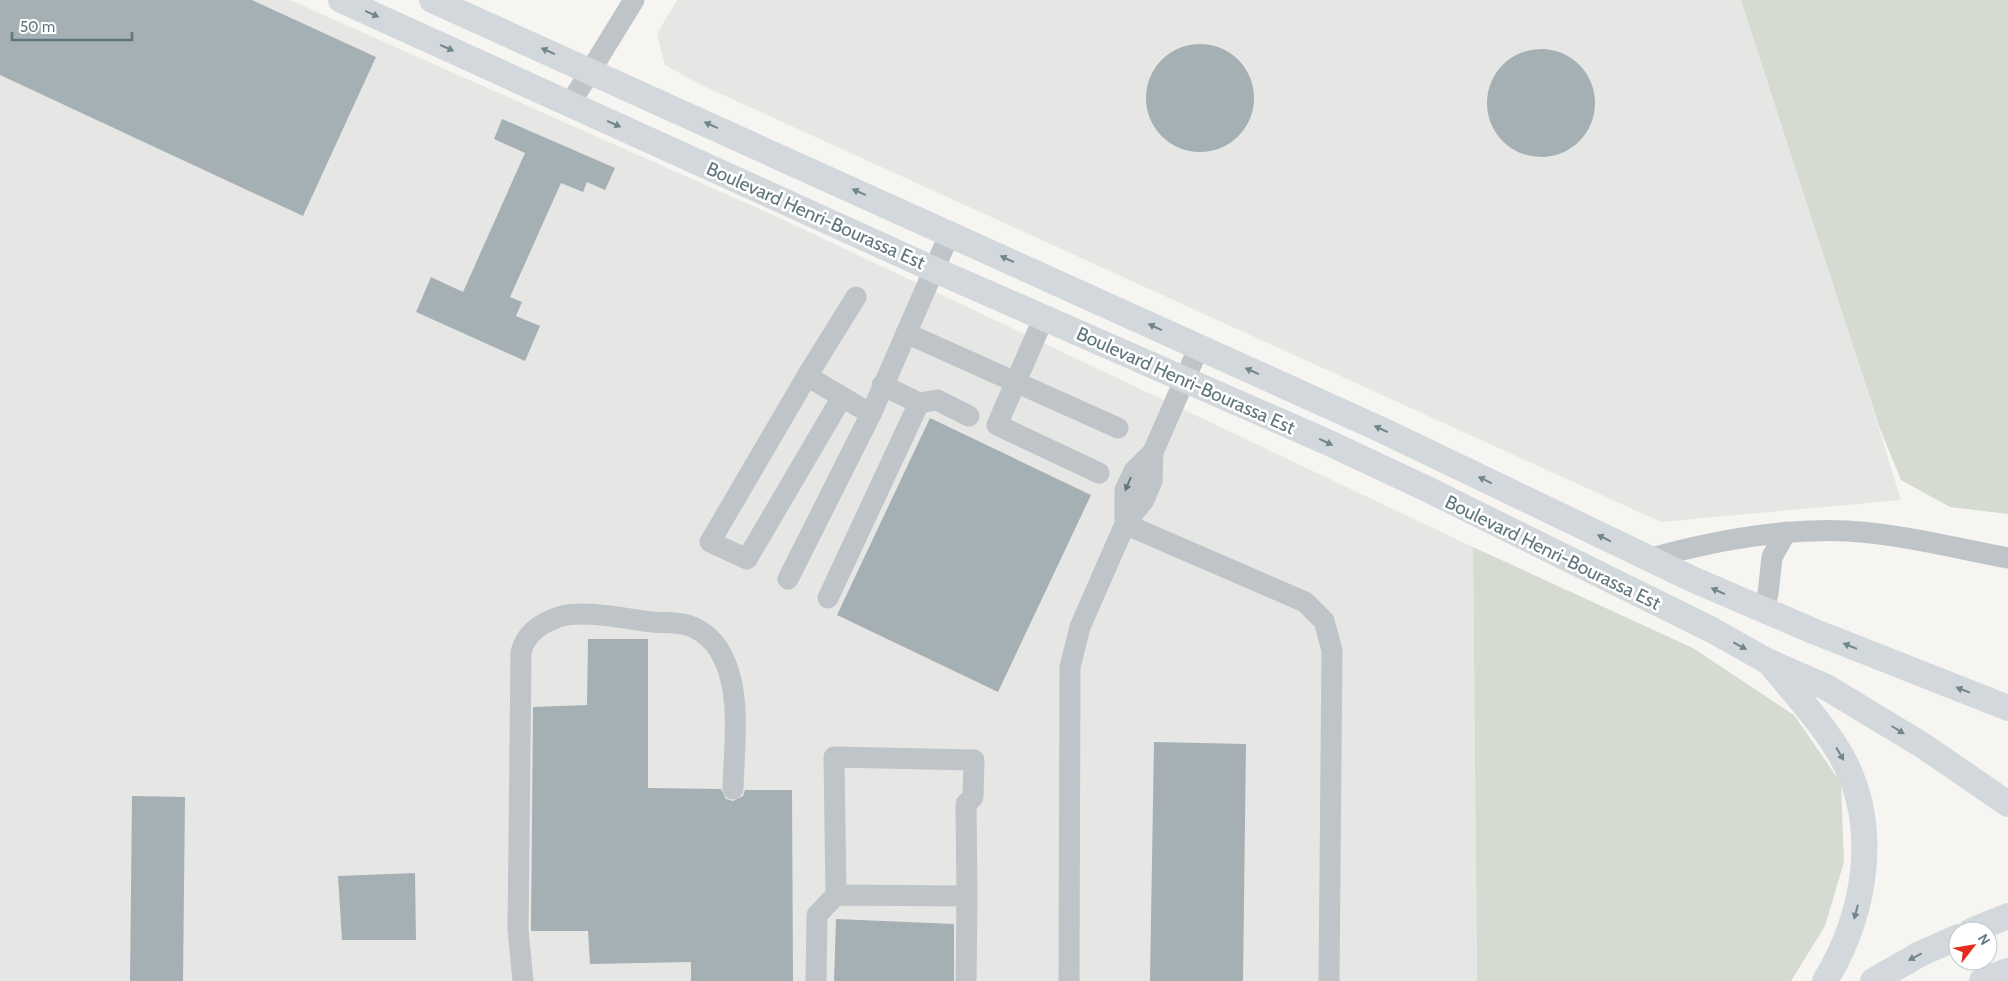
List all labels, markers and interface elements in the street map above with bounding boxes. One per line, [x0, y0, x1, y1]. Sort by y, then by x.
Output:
scale bar [12, 10, 132, 42]
one-way arrow [365, 10, 379, 18]
text: 50 m [20, 18, 55, 36]
one-way arrow [440, 44, 454, 52]
one-way arrow [541, 47, 555, 55]
one-way arrow [607, 120, 621, 128]
one-way arrow [704, 121, 718, 129]
street label: Boulevard Henri-Bourassa Est [703, 157, 929, 274]
one-way arrow [852, 187, 866, 195]
one-way arrow [1000, 255, 1014, 263]
street label: Boulevard Henri-Bourassa Est [1073, 322, 1299, 439]
one-way arrow [1148, 322, 1162, 330]
one-way arrow [1245, 366, 1259, 374]
one-way arrow [1374, 425, 1388, 433]
one-way arrow [1319, 438, 1333, 446]
one-way arrow [1478, 475, 1492, 483]
one-way arrow [1124, 477, 1132, 491]
street label: Boulevard Henri-Bourassa Est [1441, 490, 1665, 615]
one-way arrow [1597, 533, 1611, 541]
one-way arrow [1711, 587, 1725, 595]
one-way arrow [1732, 642, 1747, 650]
one-way arrow [1842, 642, 1857, 650]
one-way arrow [1955, 686, 1970, 693]
one-way arrow [1891, 725, 1905, 734]
one-way arrow [1835, 748, 1844, 761]
one-way arrow [1851, 904, 1859, 919]
north arrow [1948, 921, 1998, 971]
text: N [1974, 930, 1994, 948]
one-way arrow [1908, 953, 1921, 962]

